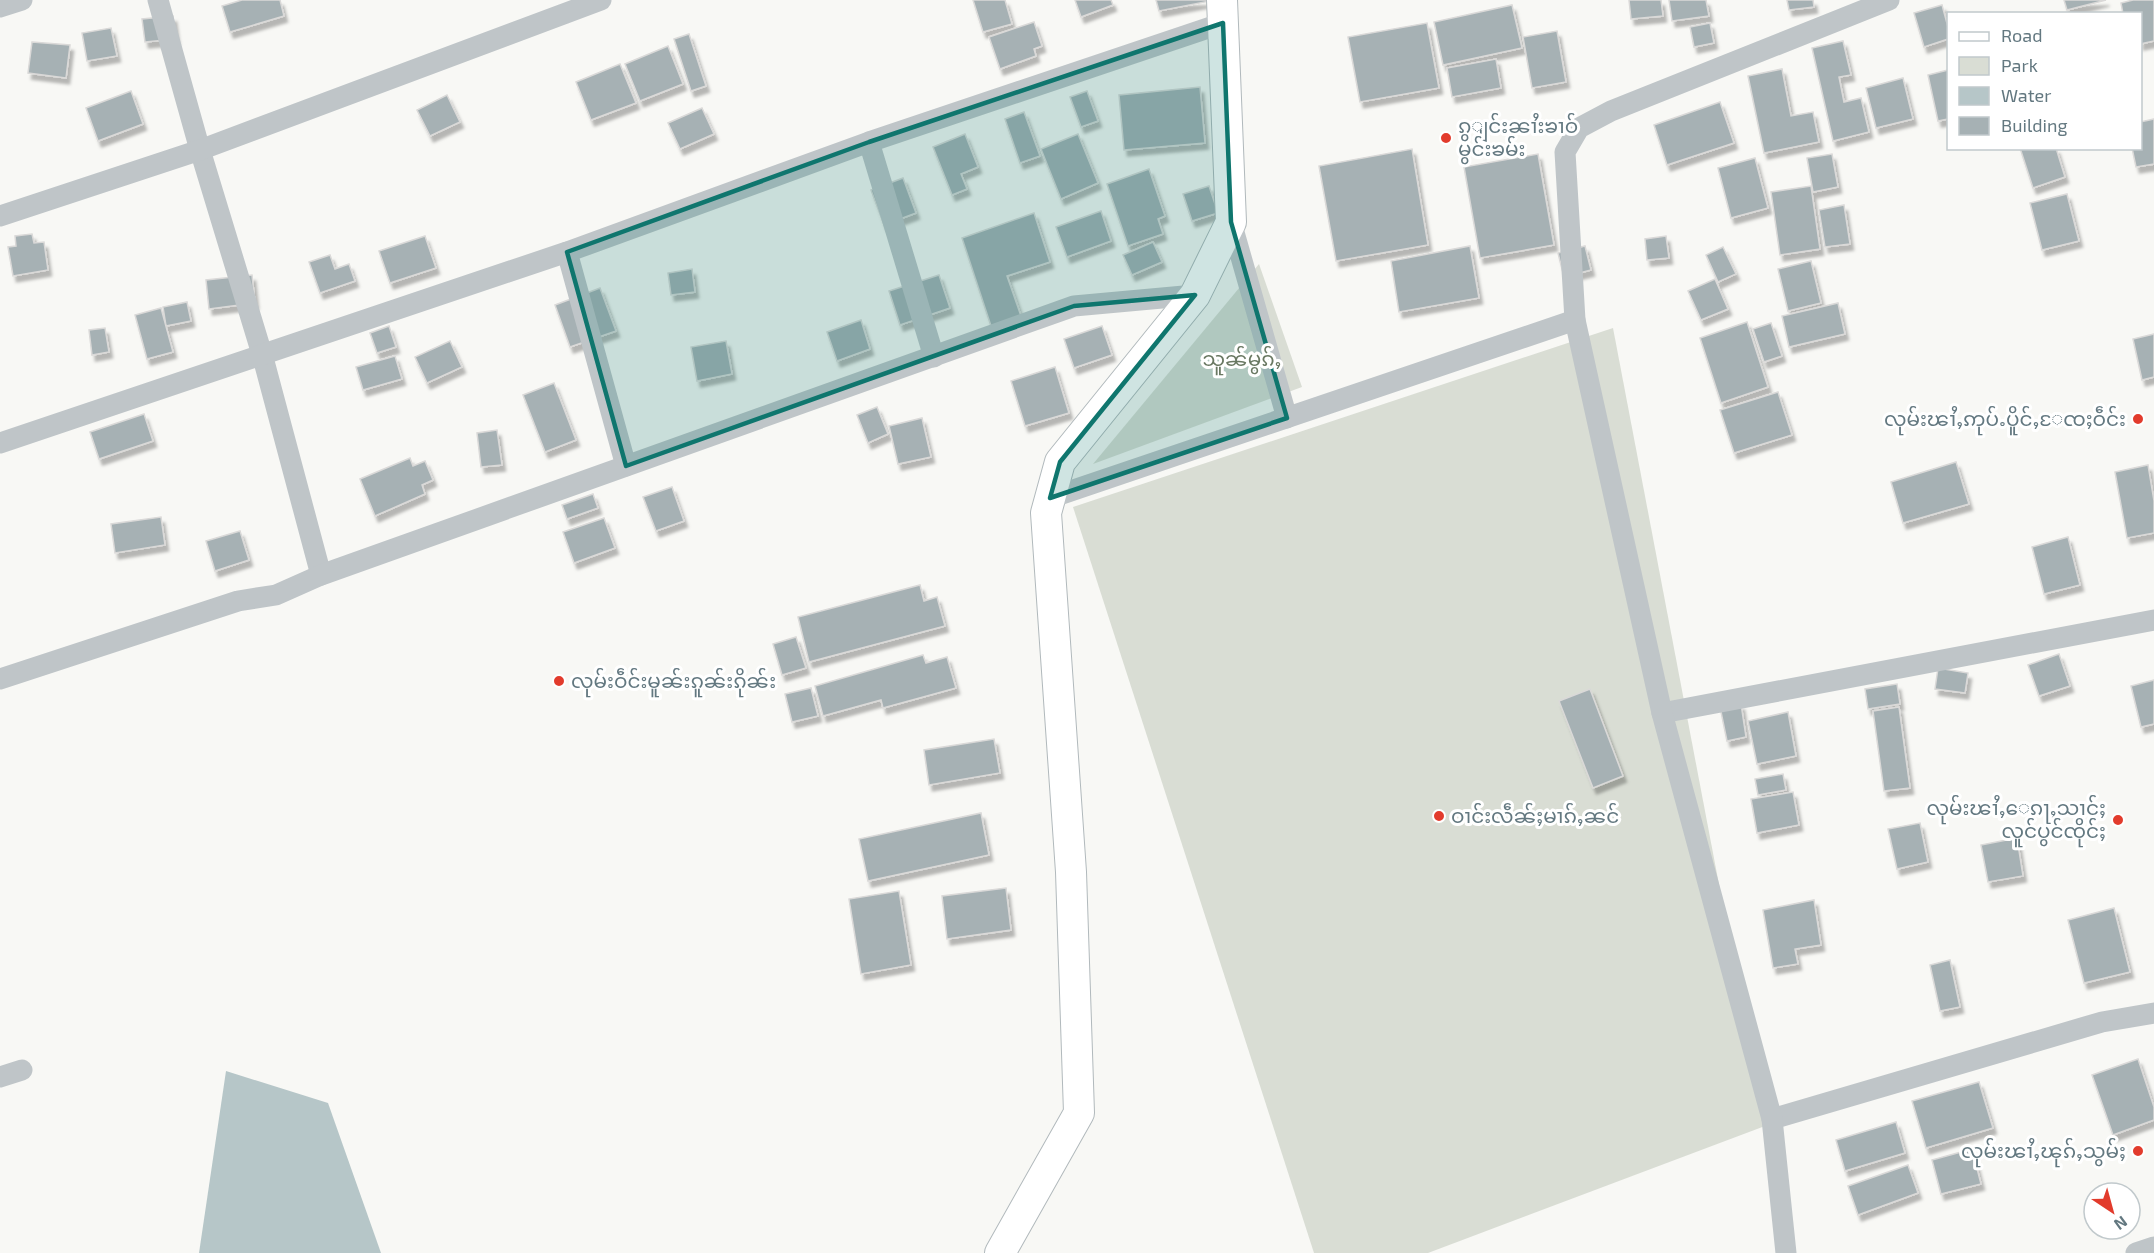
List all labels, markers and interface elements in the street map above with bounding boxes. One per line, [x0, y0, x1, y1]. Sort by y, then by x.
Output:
legend [1947, 12, 2142, 150]
text: Road [2001, 24, 2042, 46]
text: Park [2001, 54, 2038, 76]
text: Water [2001, 84, 2051, 106]
place label: ၵွျင်းၼၢႆးၶၢဝ် မွင်းၶမ်း [1458, 112, 1578, 165]
text: Building [2001, 114, 2068, 136]
marker: ၵွျင်းၼၢႆးၶၢဝ် မွင်းၶမ်း [1439, 131, 1453, 145]
park label: သူၼ်မွၵ်ႇ [1203, 345, 1281, 376]
place label: လုမ်းၽၢႆႇဢုပ်ႉပိူင်ႇႄၸႈဝဵင်း [1884, 405, 2126, 436]
marker: လုမ်းၽၢႆႇဢုပ်ႉပိူင်ႇႄၸႈဝဵင်း [2131, 412, 2145, 426]
place label: လုမ်းဝဵင်းမူၼ်းၵူၼ်းၵိုၼ်း [571, 667, 776, 698]
marker: လုမ်းဝဵင်းမူၼ်းၵူၼ်းၵိုၼ်း [552, 674, 566, 688]
place label: လုမ်းၽၢႆႇေၵႃႇသၢင်ႈ လူင်ပွင်ၸိုင်ႈ [1926, 794, 2106, 848]
place label: ဝၢင်းလဵၼ်ႈမၢၵ်ႇၼင် [1451, 802, 1619, 827]
marker: ဝၢင်းလဵၼ်ႈမၢၵ်ႇၼင် [1432, 809, 1446, 823]
marker: လုမ်းၽၢႆႇေၵႃႇသၢင်ႈ လူင်ပွင်ၸိုင်ႈ [2111, 813, 2125, 827]
place label: လုမ်းၽၢႆႇၽုၵ်ႇသွမ်ႈ [1961, 1137, 2126, 1168]
marker: လုမ်းၽၢႆႇၽုၵ်ႇသွမ်ႈ [2131, 1144, 2145, 1158]
north arrow [2082, 1181, 2142, 1241]
text: N [2111, 1212, 2131, 1235]

